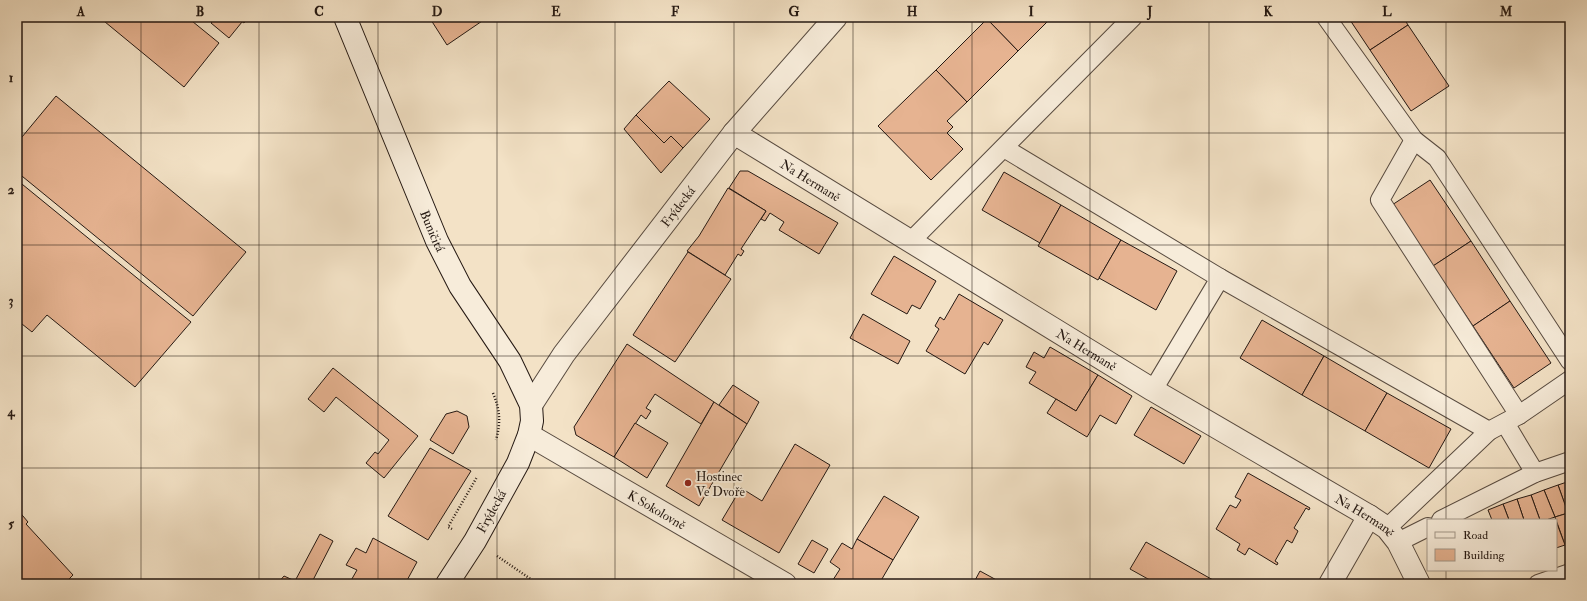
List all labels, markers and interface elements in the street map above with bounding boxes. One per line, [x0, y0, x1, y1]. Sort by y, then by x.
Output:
text: A [76, 4, 86, 20]
text: B [196, 4, 204, 20]
text: C [314, 4, 324, 20]
text: D [432, 4, 443, 20]
text: E [551, 4, 561, 20]
text: F [671, 4, 680, 20]
text: G [789, 4, 800, 20]
text: H [907, 4, 918, 20]
text: I [1028, 4, 1034, 20]
text: J [1146, 4, 1153, 21]
text: K [1263, 4, 1273, 20]
text: L [1382, 4, 1392, 20]
text: M [1499, 4, 1513, 20]
text: 1 [9, 70, 14, 86]
street label: Na Hermaně [777, 156, 844, 206]
text: 2 [8, 182, 15, 198]
street label: Frýdecká [658, 183, 699, 230]
street label: Buničitá [416, 208, 448, 255]
text: 3 [9, 293, 14, 309]
street label: Na Hermaně [1053, 326, 1120, 375]
text: 4 [6, 404, 15, 420]
place label: Hostinec Ve Dvoře [696, 469, 745, 500]
marker: Hostinec Ve Dvoře [683, 478, 693, 488]
street label: Frýdecká [474, 487, 511, 536]
street label: K Sokolovně [624, 487, 689, 534]
street label: Na Hermaně [1332, 491, 1398, 541]
text: 5 [8, 516, 14, 532]
legend [1427, 519, 1557, 571]
text: Road [1463, 528, 1488, 543]
text: Building [1463, 548, 1506, 563]

